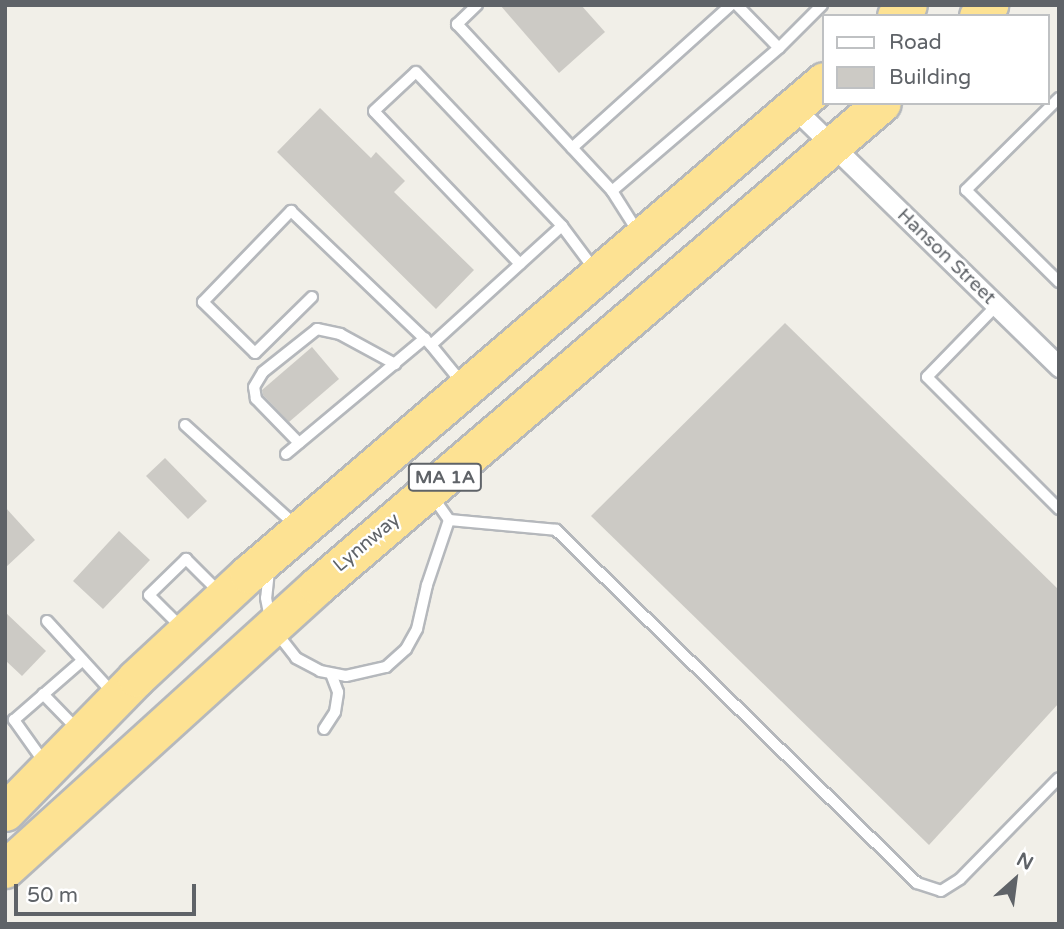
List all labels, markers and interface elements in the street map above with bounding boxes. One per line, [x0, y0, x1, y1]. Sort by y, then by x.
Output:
legend [822, 14, 1050, 105]
text: Road [889, 30, 942, 55]
text: Building [889, 65, 971, 90]
street label: Hanson Street [892, 204, 1000, 310]
road number: MA 1A [406, 462, 484, 491]
street label: Lynnway [329, 509, 405, 577]
north arrow [980, 845, 1050, 915]
text: N [1013, 848, 1037, 875]
scale bar [18, 870, 200, 914]
text: 50 m [27, 883, 78, 908]

